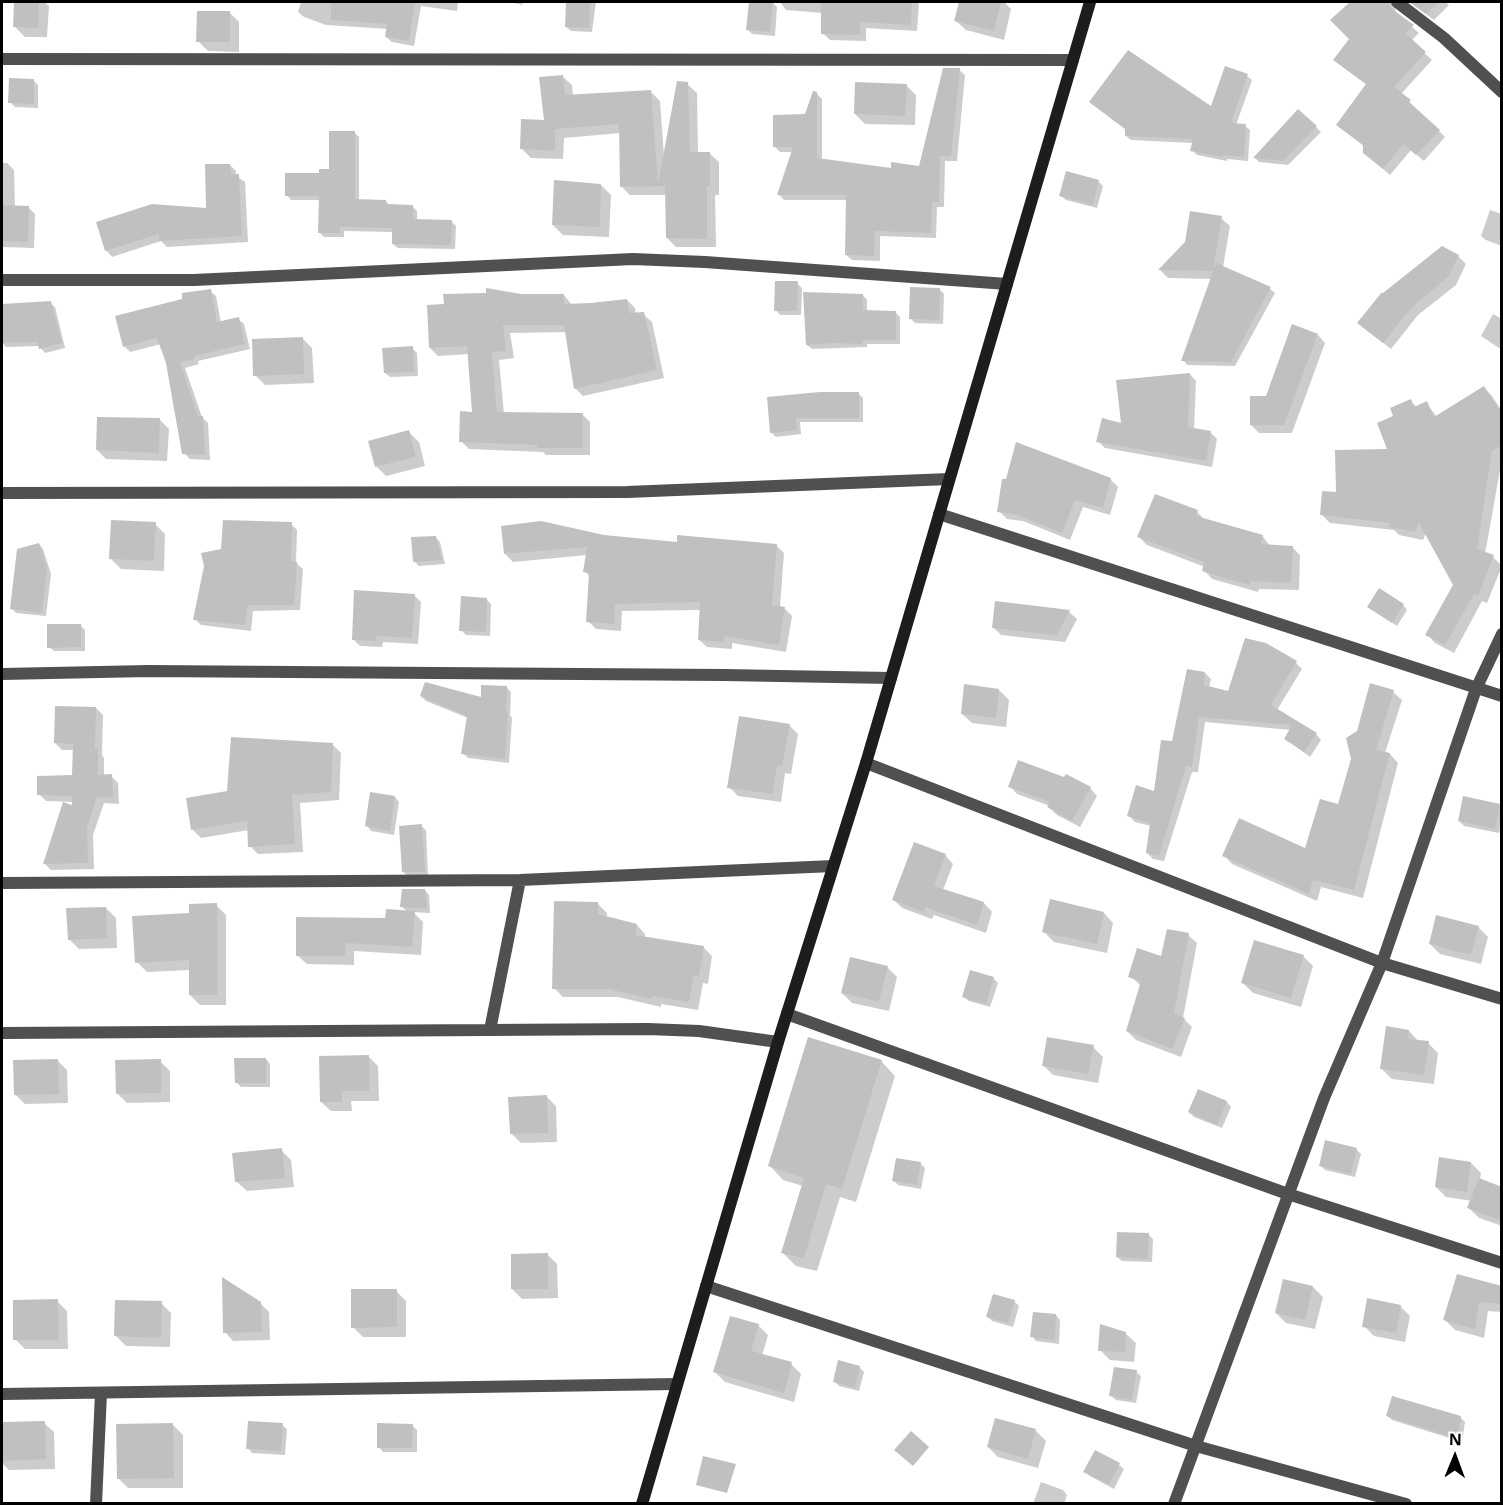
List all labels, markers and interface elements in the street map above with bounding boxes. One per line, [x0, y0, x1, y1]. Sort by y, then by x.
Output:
north arrow [1425, 1427, 1485, 1487]
text: N [1449, 1428, 1462, 1450]

